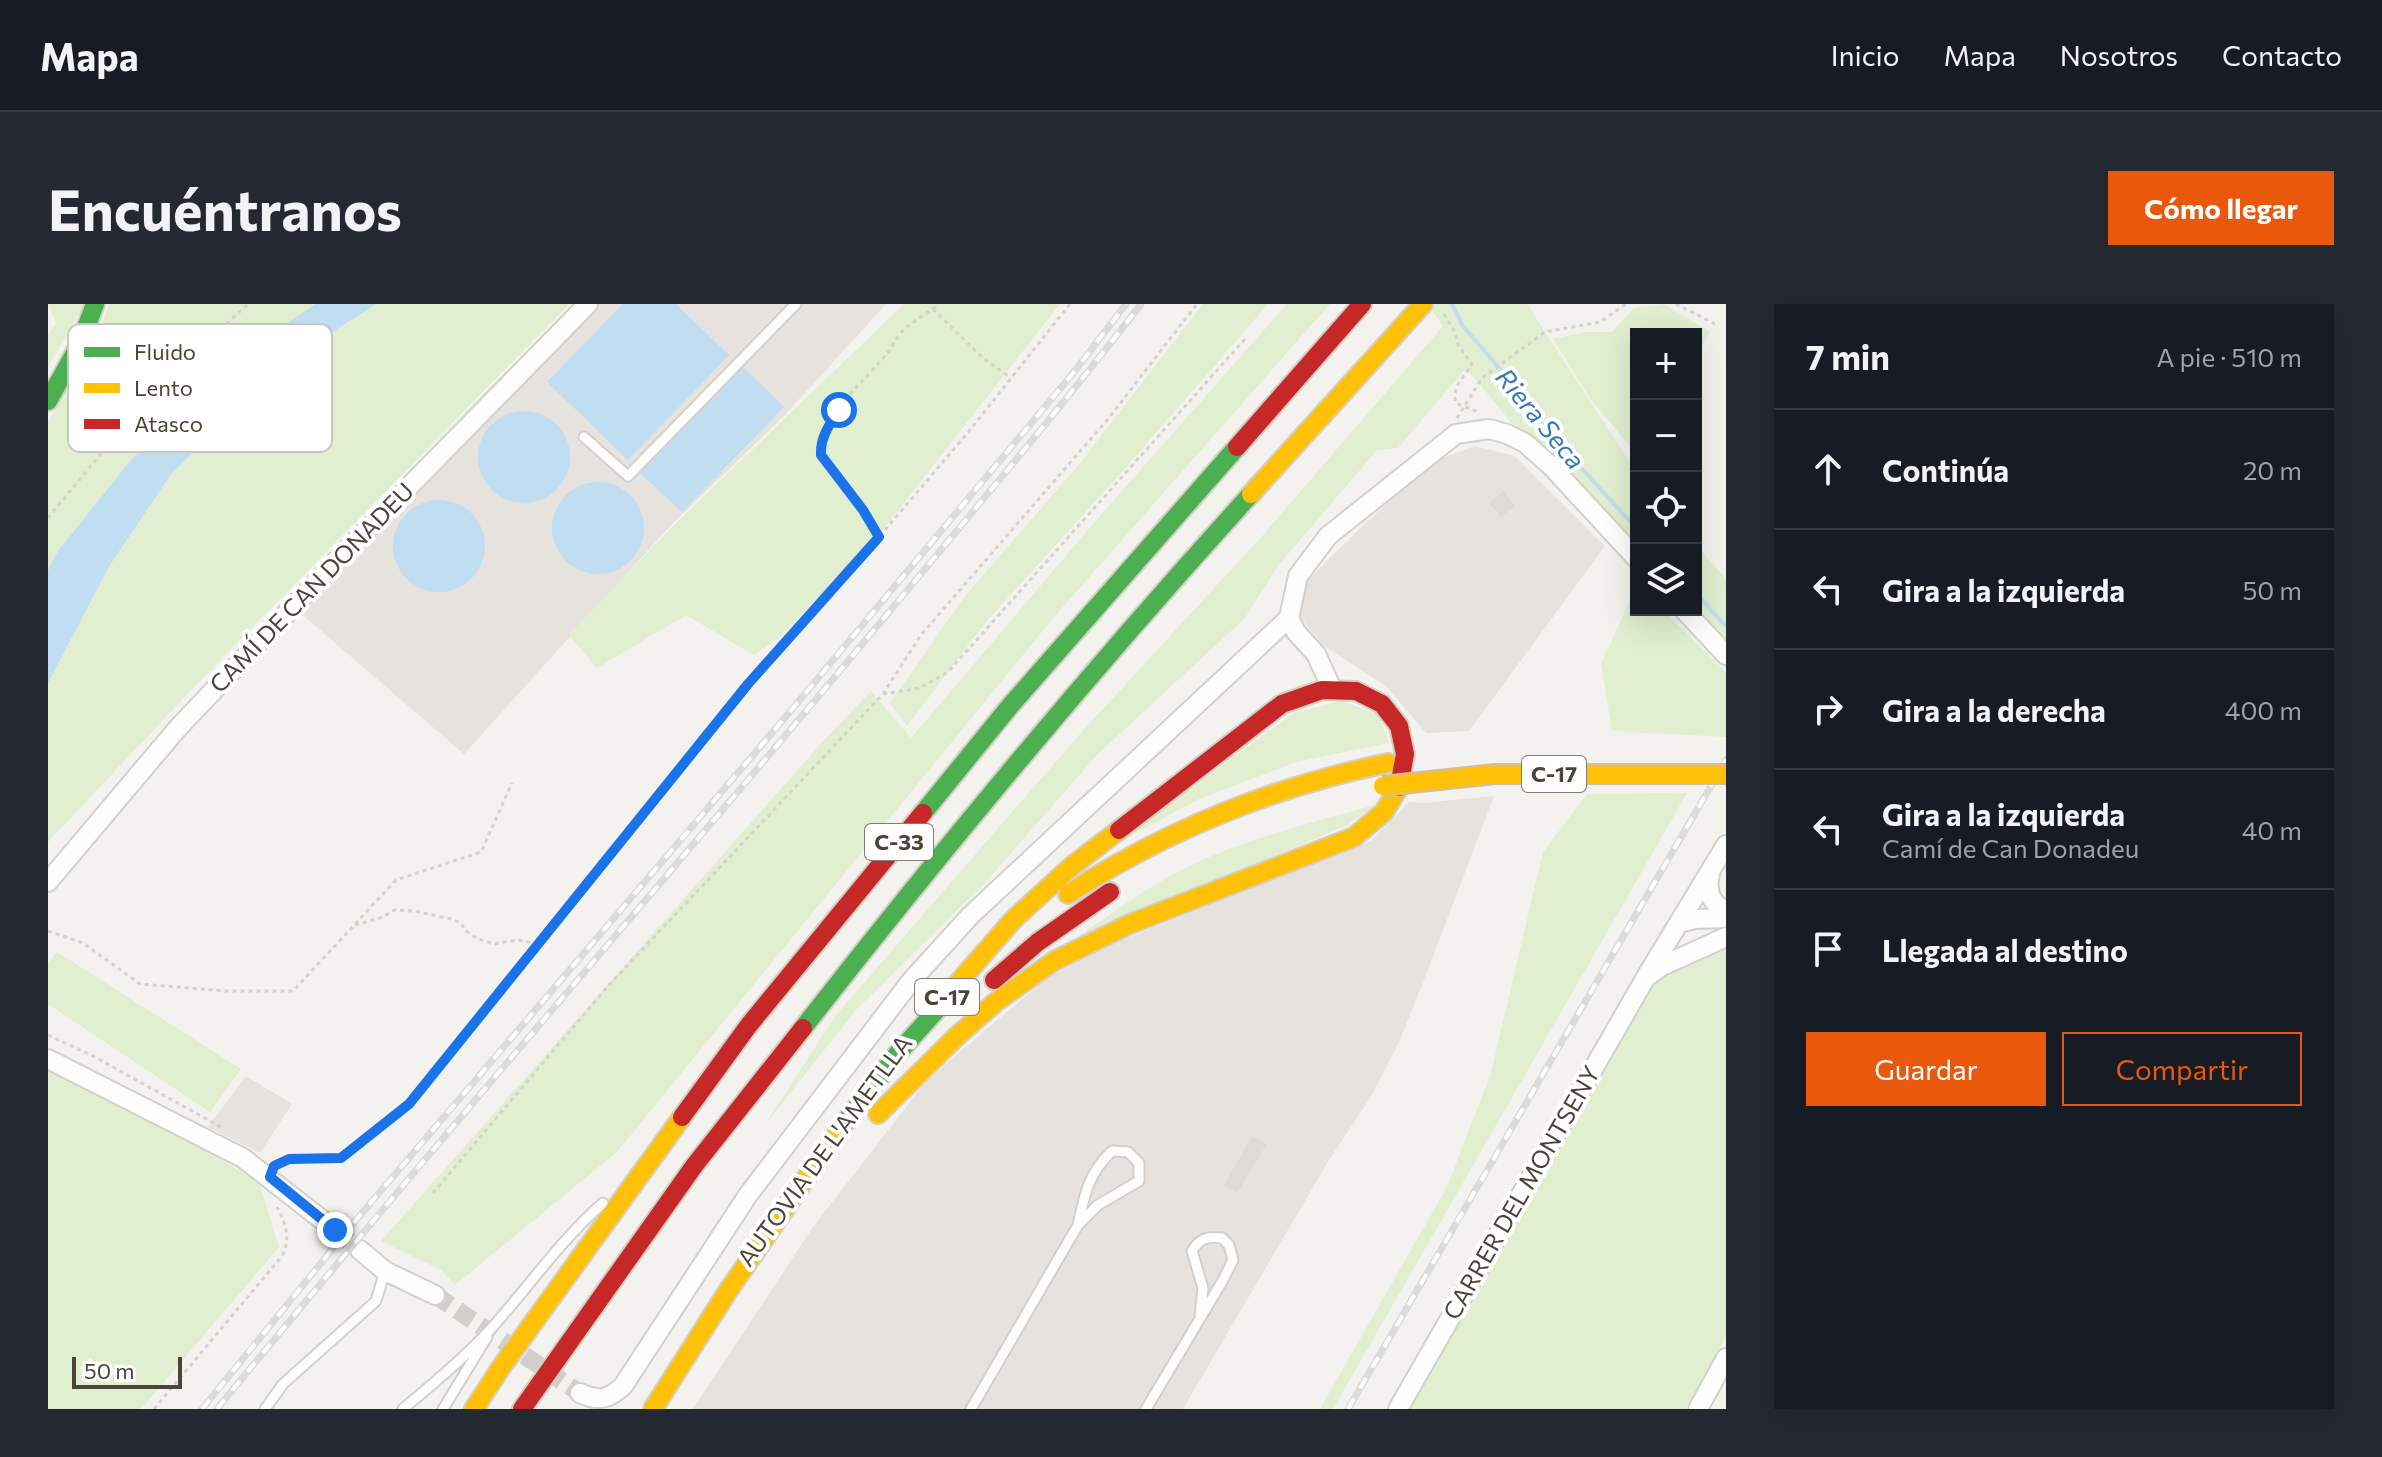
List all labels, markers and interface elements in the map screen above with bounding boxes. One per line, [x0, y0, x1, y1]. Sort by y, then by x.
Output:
text: Mapa [40, 32, 139, 79]
text: Inicio [1831, 38, 1899, 72]
text: Mapa [1943, 38, 2016, 72]
text: Nosotros [2060, 38, 2178, 72]
text: Contacto [2222, 38, 2342, 72]
button: Cómo llegar [2108, 171, 2334, 245]
text: Encuéntranos [48, 174, 402, 243]
legend [68, 324, 332, 452]
map controls [1630, 328, 1702, 616]
button: + [1630, 328, 1702, 400]
text: 7 min [1806, 335, 1890, 377]
text: Fluido [134, 338, 196, 365]
text: A pie · 510 m [2157, 341, 2302, 372]
water label: Riera Seca [1490, 361, 1592, 475]
text: Lento [134, 374, 193, 401]
route start [821, 392, 857, 428]
button: − [1630, 400, 1702, 472]
text: Atasco [134, 410, 203, 437]
icon: ahead [1806, 447, 1850, 491]
text: Continúa [1882, 451, 2009, 488]
text: 20 m [2243, 454, 2302, 485]
button: locate [1630, 472, 1702, 544]
street label: CAMÍ DE CAN DONADEU [203, 476, 419, 698]
button: layers [1630, 544, 1702, 616]
icon: left [1806, 567, 1850, 611]
text: Gira a la izquierda [1882, 571, 2125, 608]
text: 50 m [2242, 574, 2302, 605]
icon: right [1806, 687, 1850, 731]
text: Gira a la derecha [1882, 691, 2106, 728]
text: 400 m [2225, 694, 2302, 725]
road number: C-17 [1522, 756, 1586, 792]
text: Gira a la izquierda [1882, 795, 2125, 832]
icon: left [1806, 807, 1850, 851]
text: 40 m [2242, 814, 2302, 845]
road number: C-33 [865, 824, 933, 860]
text: Camí de Can Donadeu [1882, 832, 2139, 863]
icon: arrive [1806, 927, 1850, 971]
text: Llegada al destino [1882, 931, 2128, 968]
road number: C-17 [915, 979, 979, 1015]
street label: AUTOVIA DE L'AMETLLA [730, 1029, 917, 1271]
button: Guardar [1806, 1032, 2046, 1106]
button: Compartir [2062, 1032, 2302, 1106]
street label: CARRER DEL MONTSENY [1436, 1060, 1605, 1324]
route end [317, 1212, 353, 1248]
scale bar [72, 1353, 182, 1389]
text: 50 m [84, 1357, 134, 1384]

